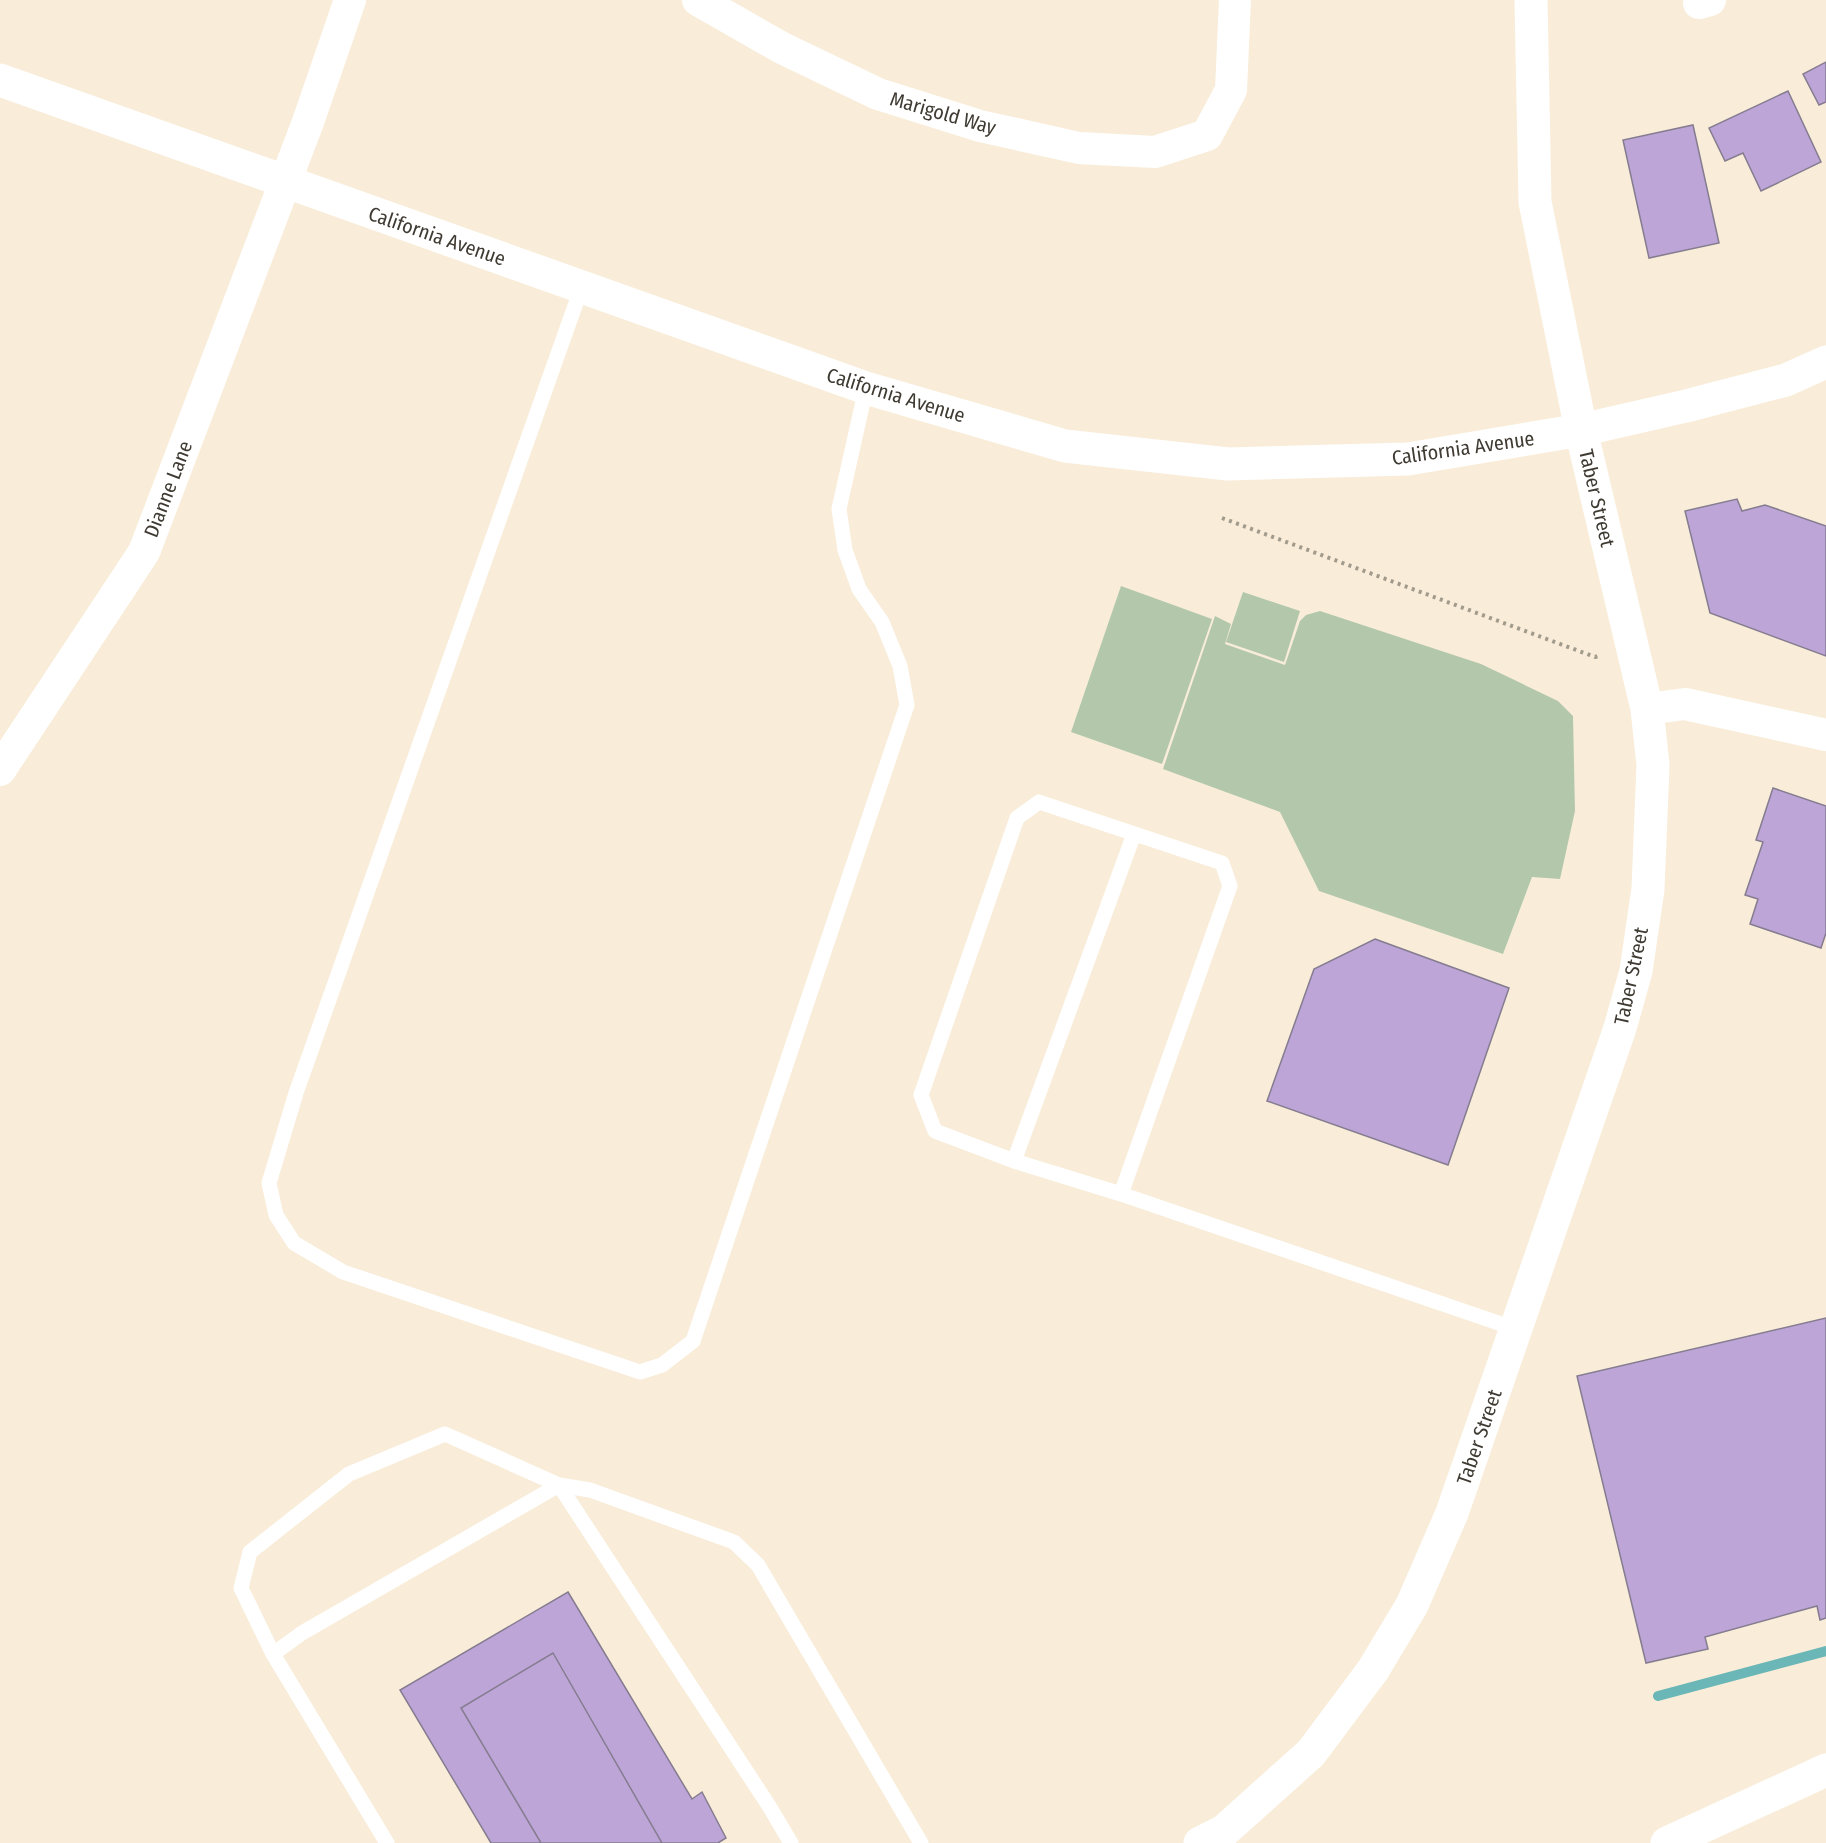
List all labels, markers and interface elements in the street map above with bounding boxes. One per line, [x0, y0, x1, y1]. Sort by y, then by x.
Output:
street label: Marigold Way [887, 86, 999, 140]
street label: California Avenue [365, 201, 509, 271]
street label: California Avenue [824, 363, 968, 427]
street label: California Avenue [1390, 426, 1536, 470]
street label: Dianne Lane [139, 438, 197, 540]
street label: Taber Street [1574, 447, 1620, 550]
street label: Taber Street [1609, 924, 1653, 1027]
street label: Taber Street [1451, 1386, 1507, 1488]

